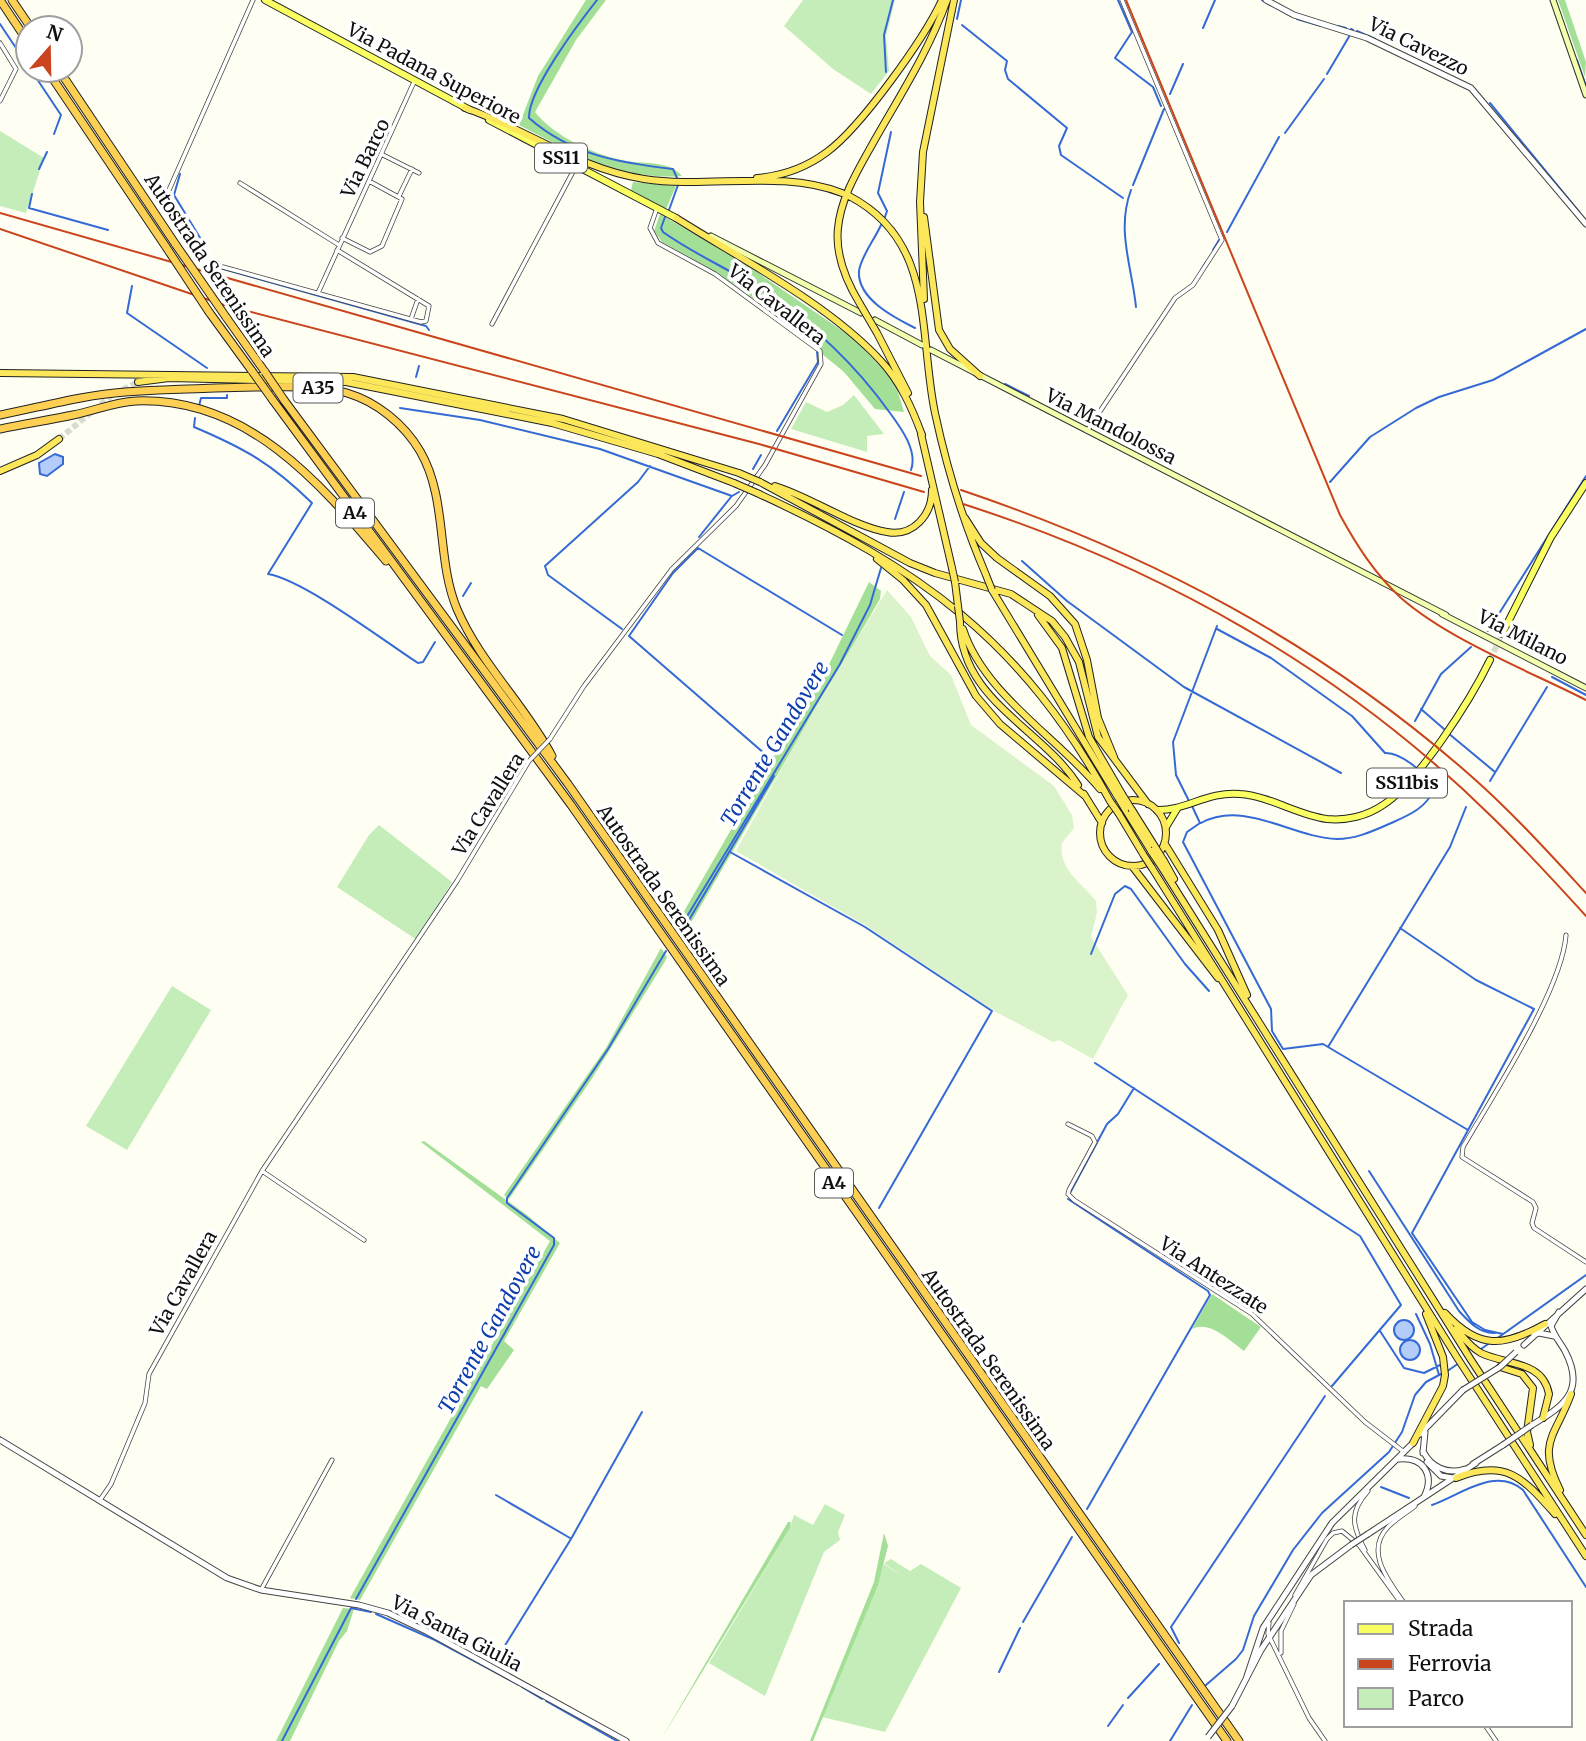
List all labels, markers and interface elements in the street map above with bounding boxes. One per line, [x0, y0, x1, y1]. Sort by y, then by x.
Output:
street label: Via Cavezzo [1364, 11, 1473, 80]
north arrow [14, 14, 84, 84]
street label: Via Padana Superiore [342, 17, 525, 129]
text: N [44, 19, 66, 47]
street label: Via Barco [335, 114, 394, 202]
road number: SS11 [535, 144, 587, 173]
street label: Autostrada Serenissima [139, 168, 280, 361]
street label: Via Cavallera [723, 258, 830, 349]
road number: A35 [294, 374, 342, 402]
street label: Via Mandolossa [1041, 382, 1180, 469]
road number: A4 [336, 499, 374, 528]
street label: Via Milano [1473, 604, 1572, 670]
water label: Torrente Gandovere [714, 656, 835, 831]
street label: Via Cavallera [446, 748, 529, 861]
road number: SS11bis [1367, 768, 1447, 798]
street label: Autostrada Serenissima [592, 799, 736, 991]
road number: A4 [815, 1168, 853, 1198]
street label: Via Cavallera [144, 1226, 222, 1341]
street label: Via Antezzate [1155, 1231, 1273, 1319]
water label: Torrente Gandovere [432, 1241, 547, 1419]
street label: Autostrada Serenissima [917, 1263, 1061, 1455]
street label: Via Santa Giulia [387, 1589, 526, 1676]
legend [1344, 1601, 1572, 1727]
text: Strada [1408, 1615, 1473, 1642]
text: Ferrovia [1408, 1650, 1492, 1677]
text: Parco [1408, 1685, 1464, 1712]

